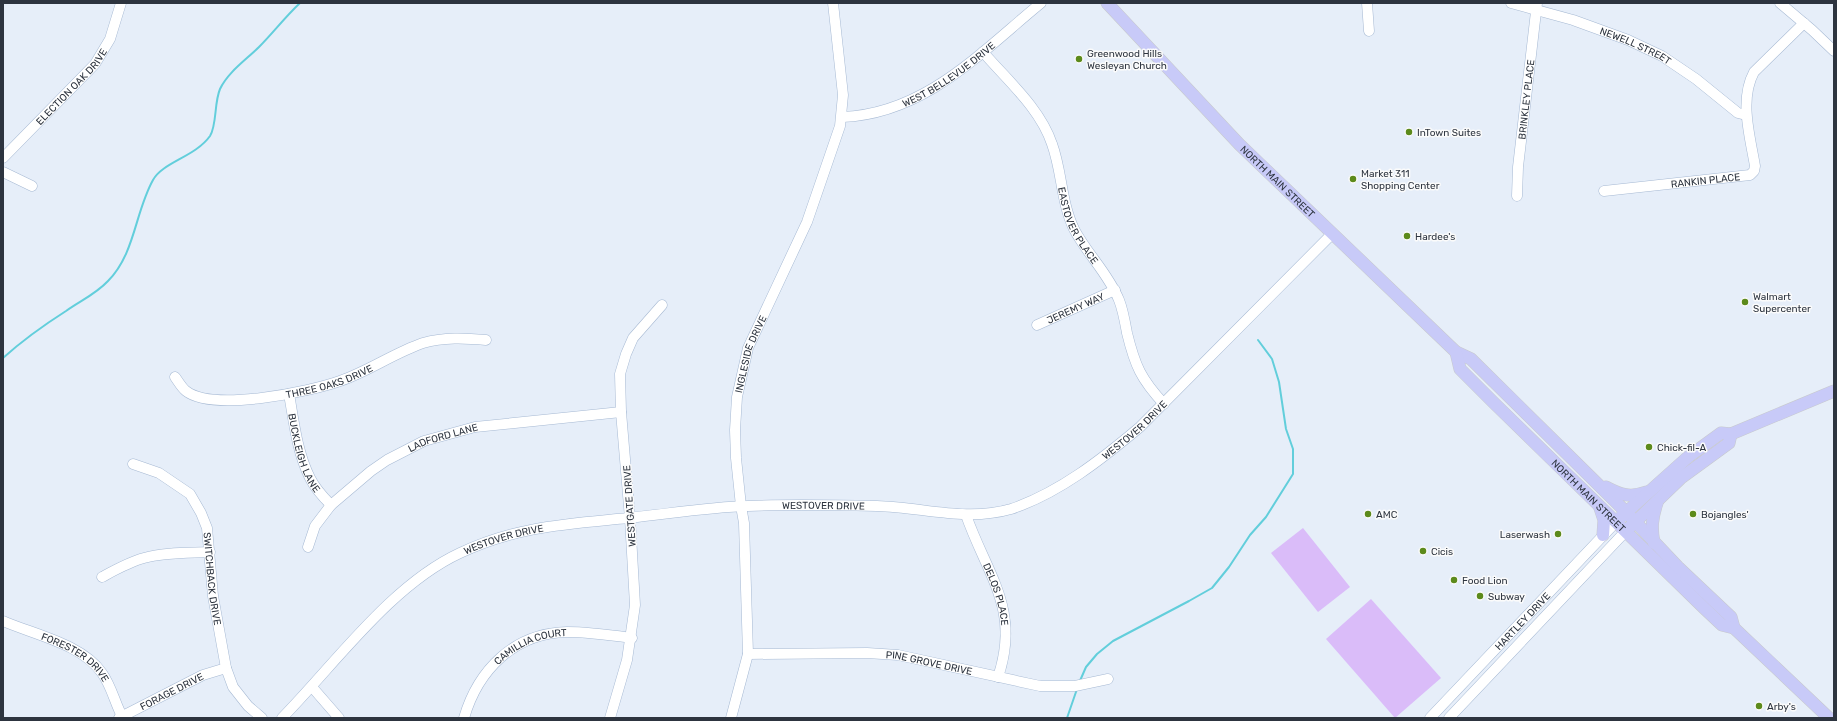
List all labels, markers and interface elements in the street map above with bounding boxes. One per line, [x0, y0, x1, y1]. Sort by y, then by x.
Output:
street label: NEWELL STREET [1598, 25, 1673, 68]
street label: WEST BELLEVUE DRIVE [901, 40, 998, 110]
street label: ELECTION OAK DRIVE [34, 47, 110, 128]
place label: Greenwood Hills Wesleyan Church [1087, 48, 1167, 72]
marker: Greenwood Hills Wesleyan Church [1074, 54, 1084, 64]
street label: BRINKLEY PLACE [1516, 59, 1537, 140]
marker: InTown Suites [1404, 127, 1414, 137]
place label: InTown Suites [1417, 127, 1481, 139]
street label: NORTH MAIN STREET [1237, 143, 1317, 221]
place label: Market 311 Shopping Center [1361, 168, 1440, 192]
street label: RANKIN PLACE [1670, 171, 1741, 191]
marker: Market 311 Shopping Center [1348, 174, 1358, 184]
street label: EASTOVER PLACE [1055, 186, 1100, 267]
marker: Hardee's [1402, 231, 1412, 241]
place label: Hardee's [1415, 231, 1455, 243]
street label: JEREMY WAY [1045, 290, 1107, 327]
place label: Walmart Supercenter [1753, 291, 1811, 315]
marker: Walmart Supercenter [1740, 297, 1750, 307]
street label: INGLESIDE DRIVE [733, 314, 769, 394]
street label: THREE OAKS DRIVE [285, 362, 375, 401]
street label: WESTOVER DRIVE [1100, 398, 1170, 462]
street label: BUCKLEIGH LANE [285, 412, 322, 495]
street label: LADFORD LANE [406, 421, 479, 455]
marker: Chick-fil-A [1644, 442, 1654, 452]
place label: Chick-fil-A [1657, 442, 1707, 454]
street label: NORTH MAIN STREET [1549, 457, 1628, 535]
street label: WESTGATE DRIVE [621, 465, 639, 547]
street label: WESTOVER DRIVE [782, 500, 865, 513]
marker: AMC [1363, 509, 1373, 519]
place label: AMC [1376, 509, 1398, 521]
marker: Bojangles' [1688, 509, 1698, 519]
place label: Bojangles' [1701, 509, 1749, 521]
street label: WESTOVER DRIVE [462, 523, 544, 558]
place label: Laserwash [1500, 529, 1550, 541]
marker: Laserwash [1553, 529, 1563, 539]
street label: SWITCHBACK DRIVE [200, 532, 223, 626]
marker: Cicis [1418, 546, 1428, 556]
place label: Cicis [1431, 546, 1453, 558]
street label: DELOS PLACE [980, 561, 1010, 626]
marker: Food Lion [1449, 575, 1459, 585]
place label: Food Lion [1462, 575, 1507, 587]
street label: HARTLEY DRIVE [1493, 590, 1553, 653]
marker: Subway [1475, 591, 1485, 601]
place label: Subway [1488, 591, 1525, 603]
street label: CAMILLIA COURT [492, 627, 567, 668]
street label: FORESTER DRIVE [39, 631, 111, 684]
street label: PINE GROVE DRIVE [885, 649, 973, 678]
street label: FORAGE DRIVE [138, 671, 206, 713]
marker: Arby's [1754, 701, 1764, 711]
place label: Arby's [1767, 701, 1796, 713]

